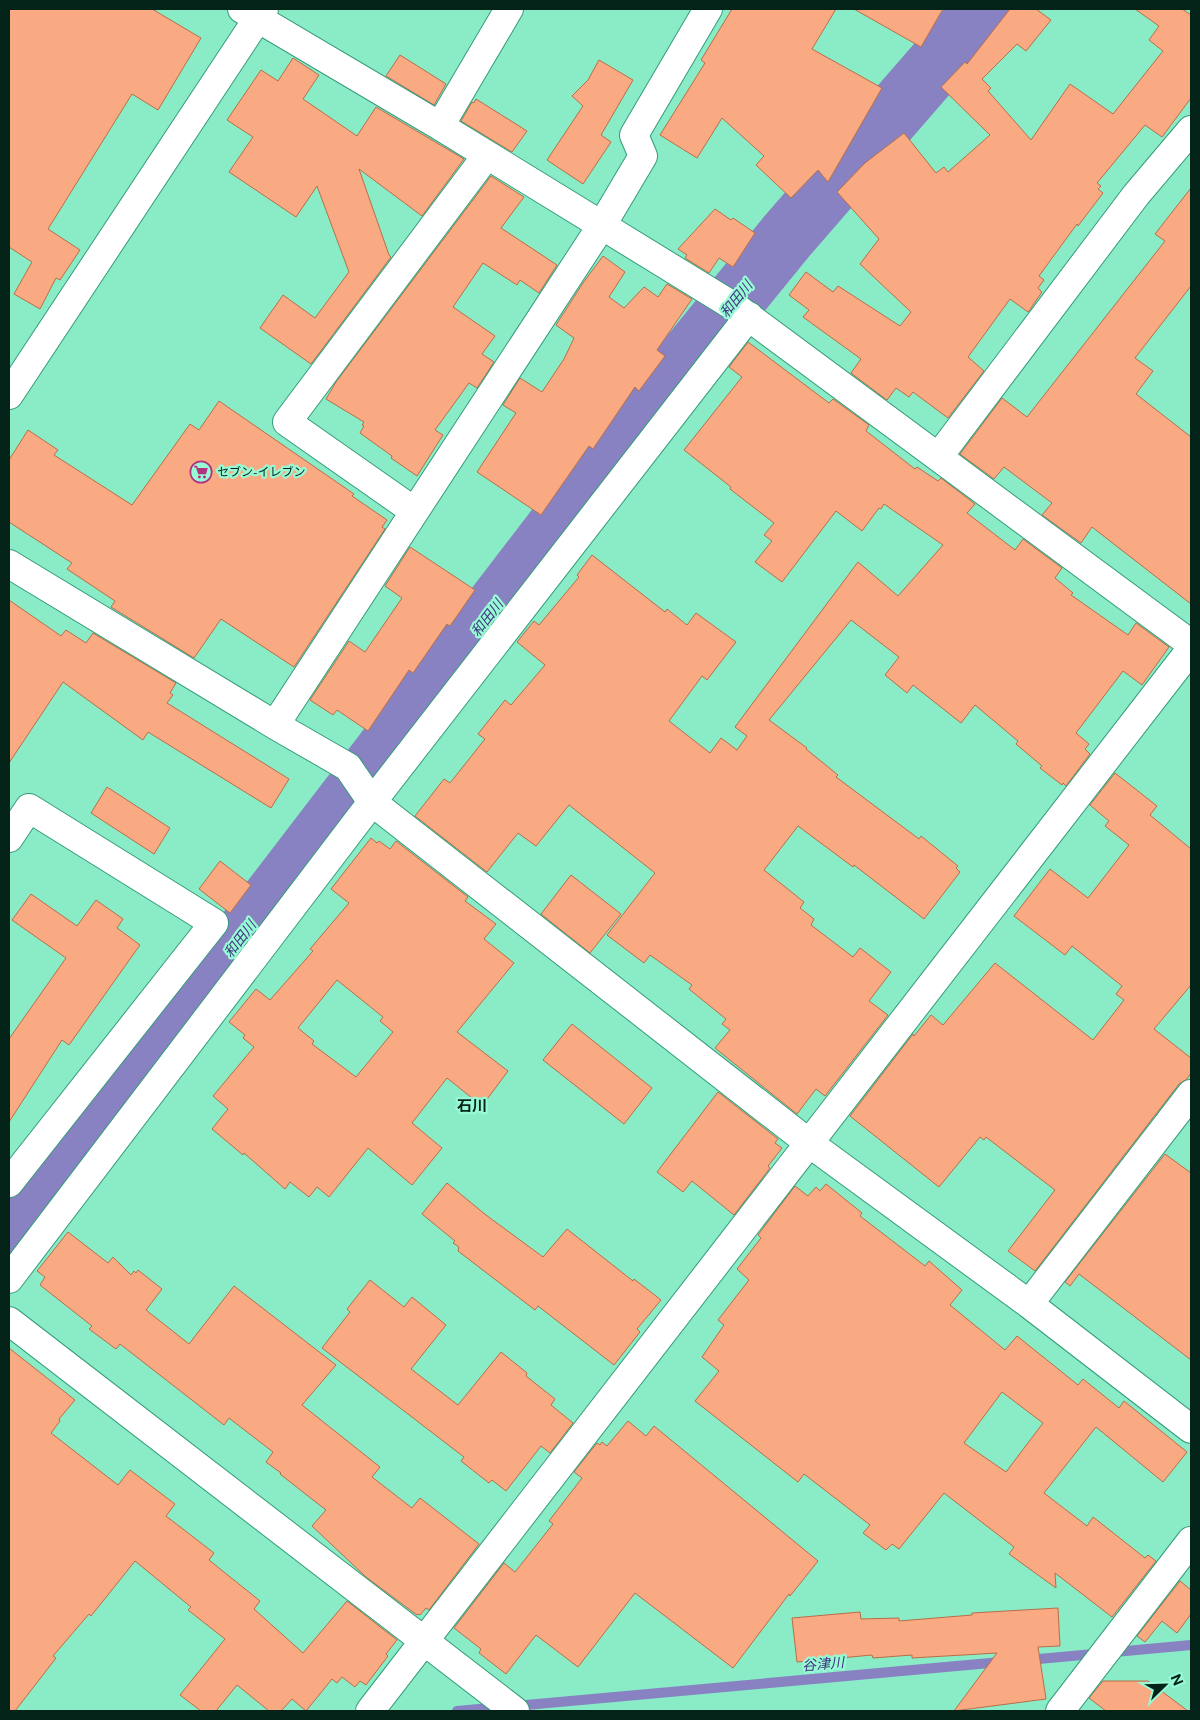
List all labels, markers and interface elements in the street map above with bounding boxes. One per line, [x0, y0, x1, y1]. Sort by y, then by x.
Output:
water label: 和田川 [717, 276, 757, 320]
supermarket icon: セブン-イレブン [189, 460, 213, 484]
place label: セブン-イレブン [217, 465, 306, 479]
water label: 和田川 [468, 595, 507, 640]
water label: 和田川 [221, 916, 260, 961]
district label: 石川 [457, 1097, 487, 1114]
water label: 谷津川 [801, 1654, 847, 1674]
north arrow [1140, 1660, 1190, 1710]
text: N [1167, 1672, 1186, 1688]

